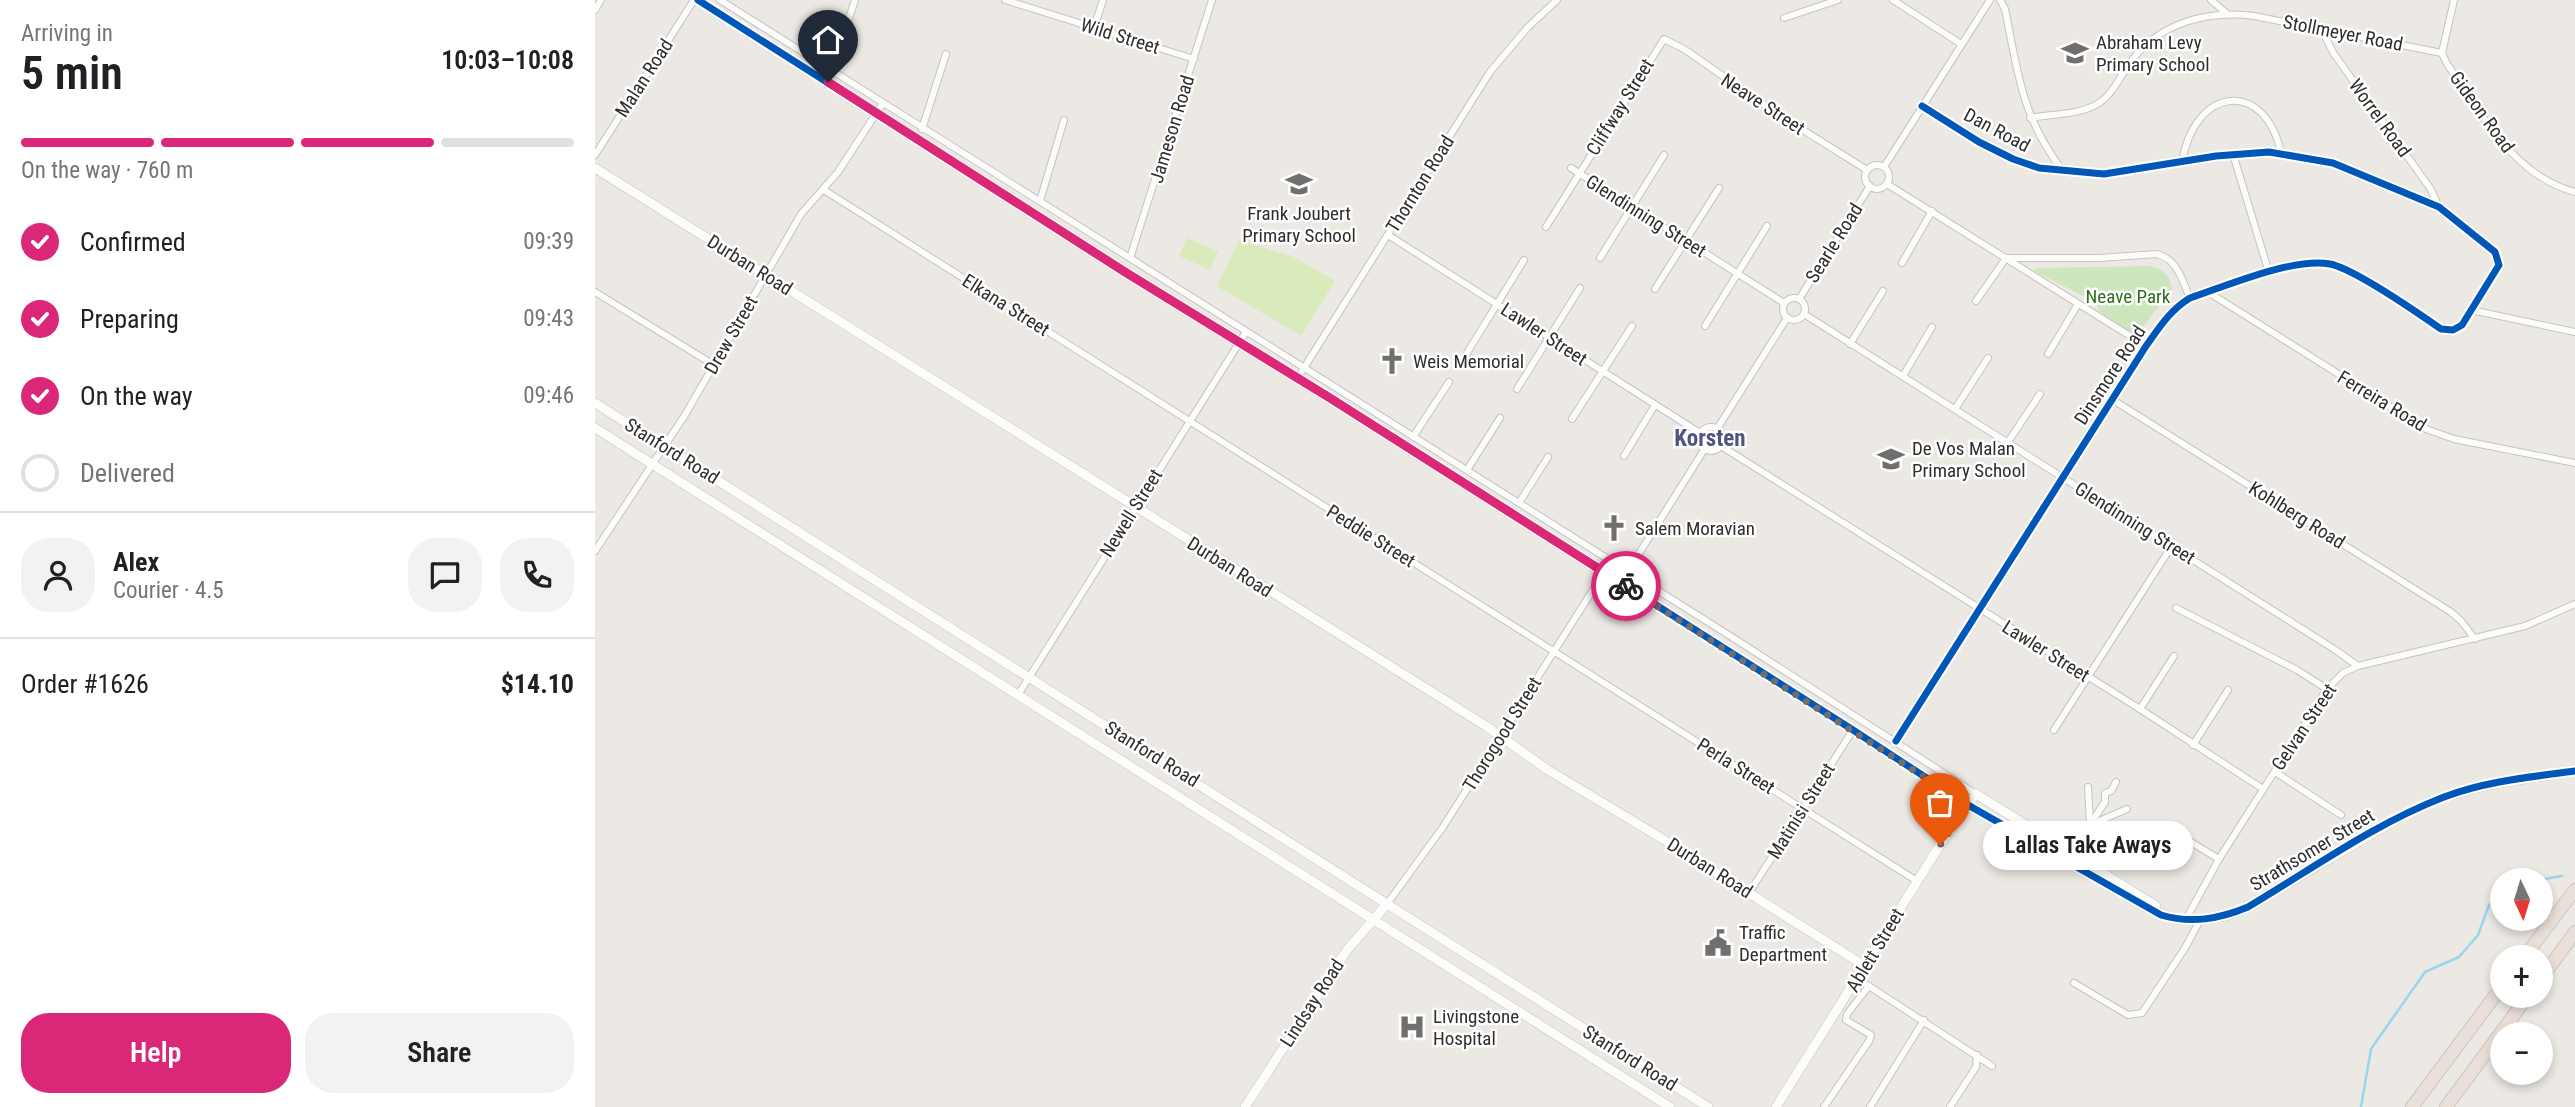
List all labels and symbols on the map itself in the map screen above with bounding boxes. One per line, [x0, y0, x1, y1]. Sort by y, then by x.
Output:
pin [798, 10, 858, 82]
street label: Stollmeyer Road [2281, 10, 2405, 56]
street label: Wild Street [1078, 13, 1162, 59]
place label: Abraham Levy Primary School [2096, 31, 2210, 76]
street label: Malan Road [610, 35, 678, 121]
school or university icon: Abraham Levy Primary School [2060, 38, 2090, 68]
street label: Cliffway Street [1581, 54, 1659, 160]
street label: Gideon Road [2445, 67, 2519, 157]
street label: Neave Street [1717, 68, 1809, 140]
street label: Jameson Road [1145, 72, 1199, 186]
street label: Worrel Road [2344, 74, 2416, 162]
street label: Dan Road [1960, 103, 2034, 157]
street label: Thornton Road [1381, 131, 1459, 237]
school or university icon: Frank Joubert Primary School [1284, 169, 1314, 199]
street label: Glendinning Street [1582, 170, 1710, 262]
street label: Searle Road [1801, 199, 1867, 287]
place label: Frank Joubert Primary School [1242, 202, 1356, 247]
street label: Durban Road [703, 230, 797, 300]
street label: Elkana Street [958, 269, 1054, 341]
park label: Neave Park [2086, 285, 2171, 308]
street label: Drew Street [699, 292, 763, 378]
street label: Lawler Street [1496, 298, 1592, 370]
street label: Dinsmore Road [2069, 321, 2151, 429]
church icon: Weis Memorial [1377, 346, 1407, 376]
place label: Weis Memorial [1413, 350, 1524, 373]
street label: Ferreira Road [2333, 366, 2431, 436]
street label: Stanford Road [621, 413, 723, 489]
district label: Korsten [1674, 425, 1746, 452]
place label: De Vos Malan Primary School [1912, 437, 2026, 482]
school or university icon: De Vos Malan Primary School [1876, 444, 1906, 474]
street label: Newell Street [1095, 465, 1167, 561]
street label: Kohlberg Road [2245, 476, 2349, 554]
street label: Glendinning Street [2071, 477, 2199, 569]
street label: Peddie Street [1322, 500, 1420, 572]
church icon: Salem Moravian [1599, 513, 1629, 543]
place label: Salem Moravian [1635, 517, 1755, 540]
street label: Durban Road [1183, 532, 1277, 602]
courier [1591, 551, 1661, 621]
street label: Lawler Street [1998, 615, 2094, 687]
street label: Thorogood Street [1458, 673, 1546, 795]
street label: Gelvan Street [2267, 679, 2341, 775]
street label: Stanford Road [1101, 716, 1203, 792]
street label: Perla Street [1693, 733, 1779, 799]
street label: Matinisi Street [1762, 759, 1840, 863]
pin [1910, 773, 1970, 845]
street label: Strathsomer Street [2246, 804, 2378, 896]
callout: Lallas Take Aways [1982, 820, 2192, 870]
street label: Durban Road [1663, 833, 1757, 903]
north arrow [2490, 868, 2553, 931]
street label: Ablett Street [1841, 904, 1909, 996]
place label: Traffic Department [1739, 921, 1827, 966]
public building icon: Traffic Department [1703, 928, 1733, 958]
street label: Lindsay Road [1275, 955, 1349, 1051]
place label: Livingstone Hospital [1433, 1005, 1519, 1050]
hospital icon: Livingstone Hospital [1397, 1012, 1427, 1042]
street label: Stanford Road [1579, 1020, 1681, 1096]

